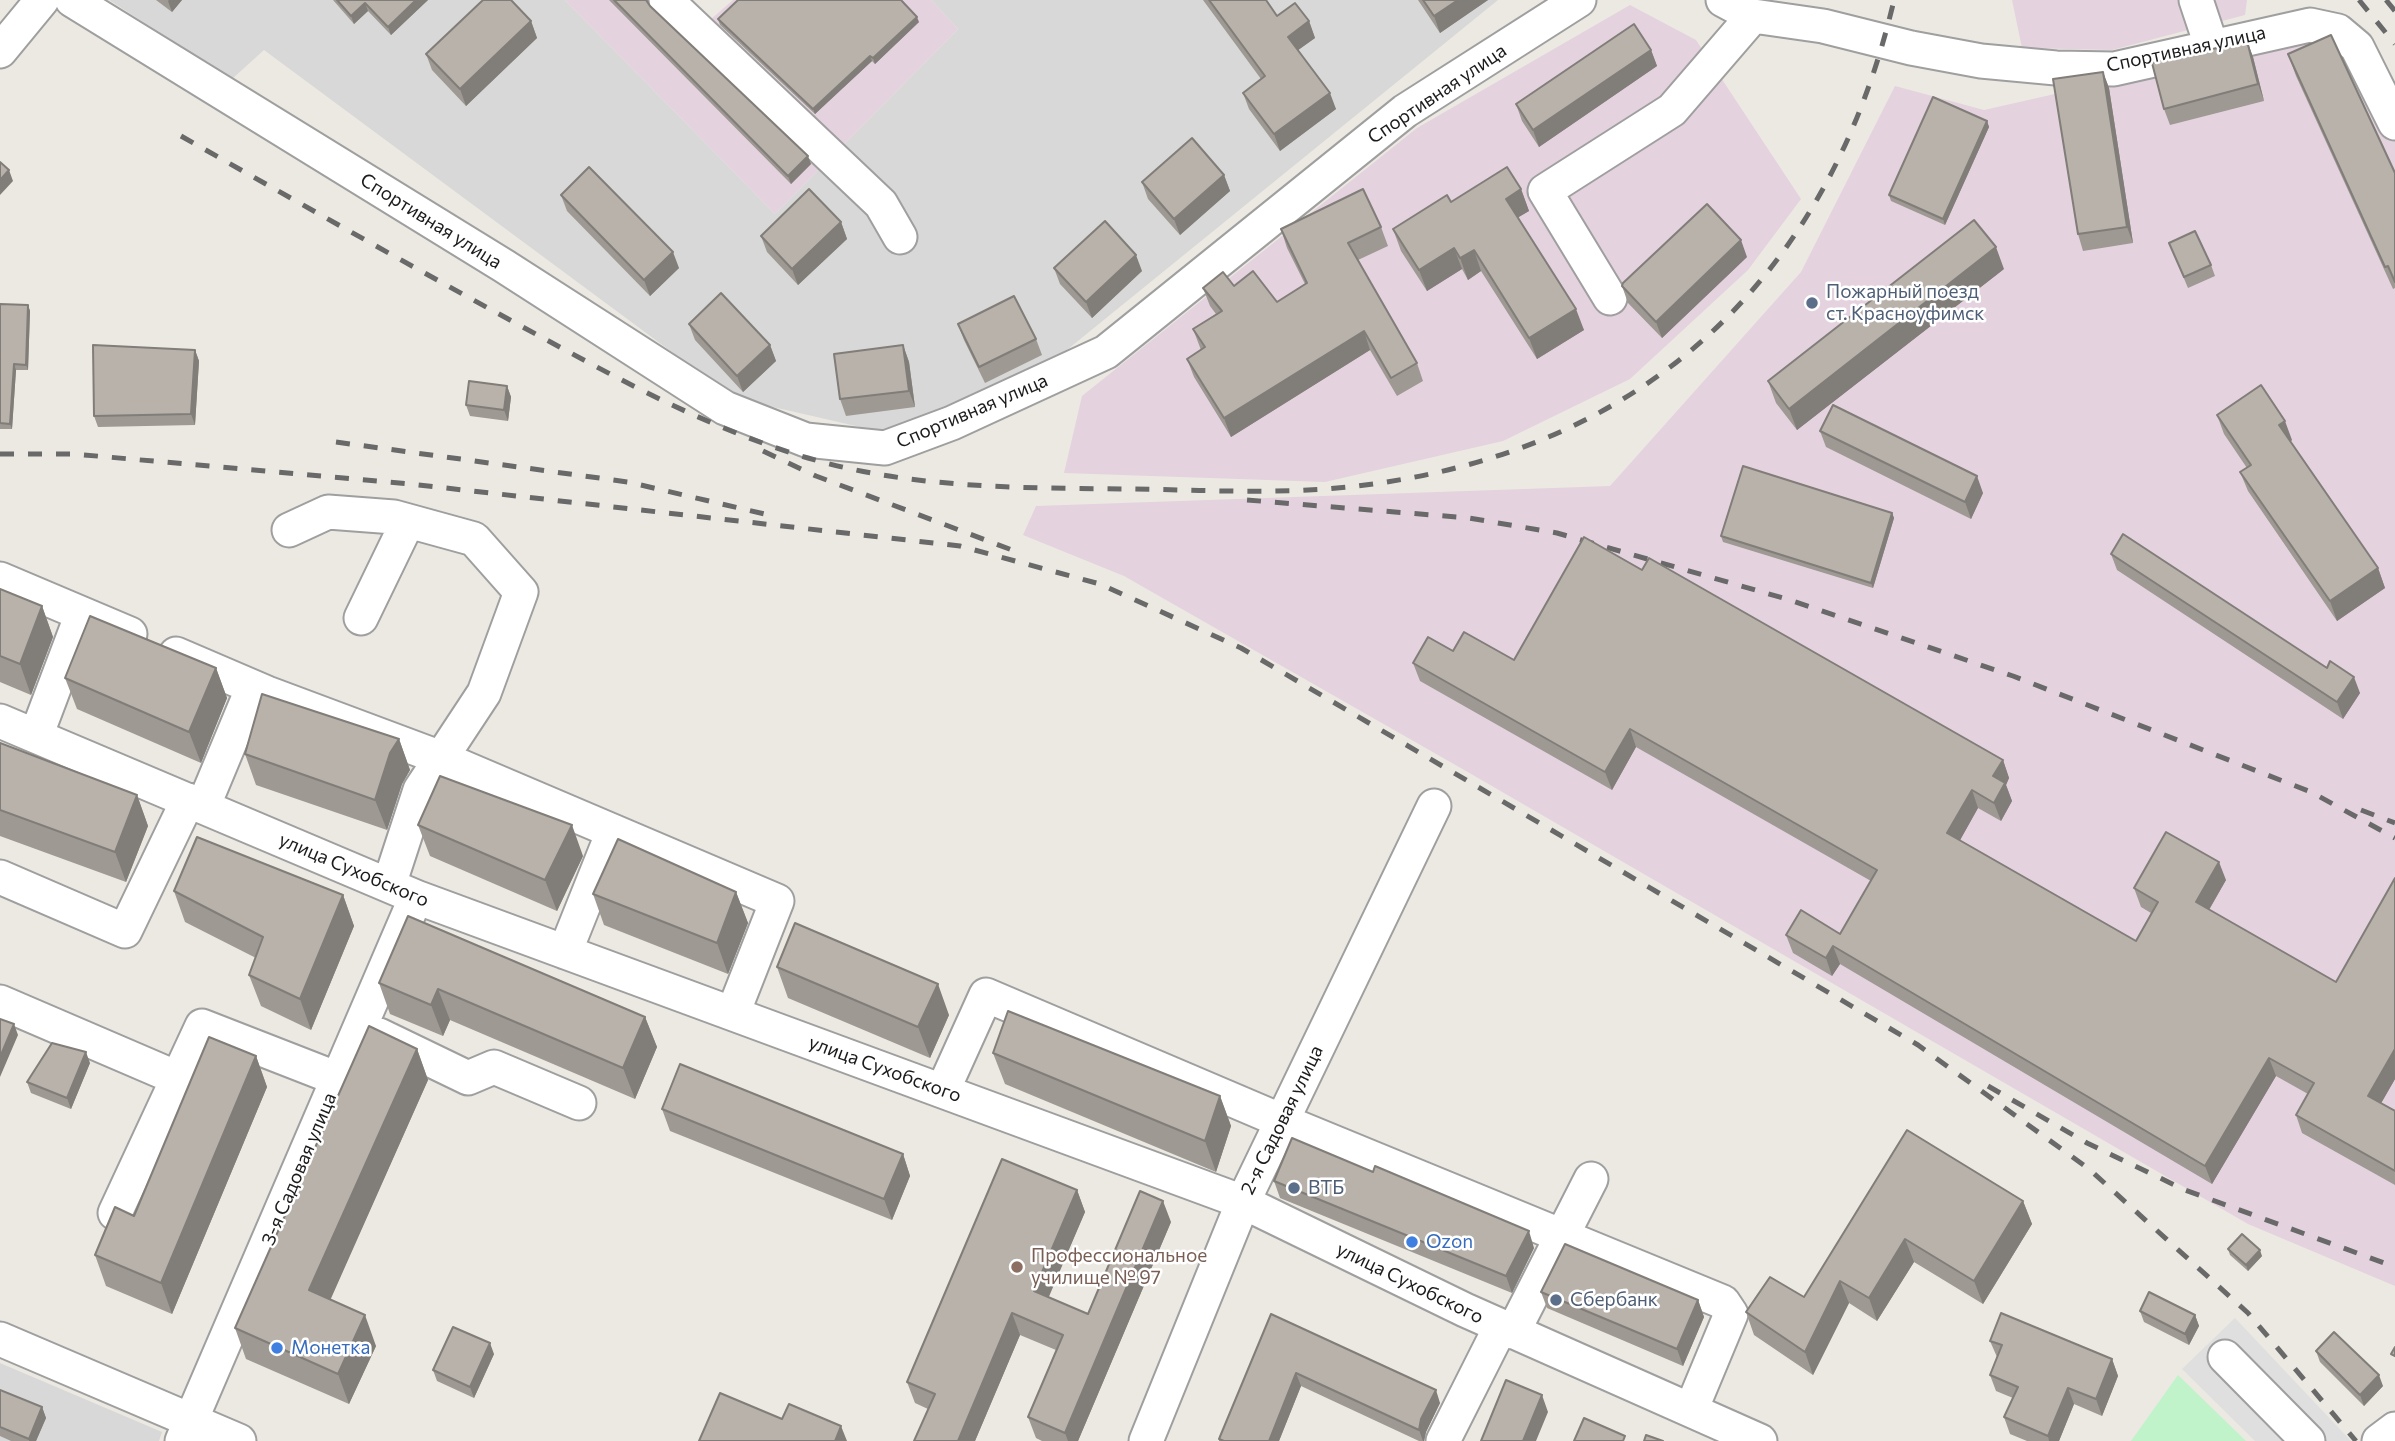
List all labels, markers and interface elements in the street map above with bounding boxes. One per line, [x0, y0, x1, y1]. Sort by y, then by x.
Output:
street label: Спортивная улица [2104, 21, 2268, 77]
street label: Спортивная улица [1363, 39, 1511, 149]
street label: Спортивная улица [356, 168, 506, 274]
place label: Пожарный поезд ст. Красноуфимск [1826, 281, 1984, 325]
marker: Пожарный поезд ст. Красноуфимск [1804, 295, 1820, 311]
street label: Спортивная улица [893, 369, 1051, 453]
street label: улица Сухобского [276, 828, 432, 912]
street label: улица Сухобского [806, 1031, 964, 1107]
street label: 2-я Садовая улица [1236, 1042, 1328, 1198]
street label: 3-я Садовая улица [257, 1089, 341, 1249]
place label: ВТБ [1308, 1177, 1344, 1199]
marker: ВТБ [1286, 1180, 1302, 1196]
place label: Ozon [1426, 1231, 1473, 1253]
marker: Ozon [1404, 1234, 1420, 1250]
street label: улица Сухобского [1333, 1238, 1487, 1328]
place label: Профессиональное училище № 97 [1031, 1245, 1207, 1289]
marker: Профессиональное училище № 97 [1009, 1259, 1025, 1275]
place label: Сбербанк [1570, 1289, 1658, 1311]
marker: Сбербанк [1548, 1292, 1564, 1308]
place label: Монетка [291, 1337, 370, 1359]
marker: Монетка [269, 1340, 285, 1356]

